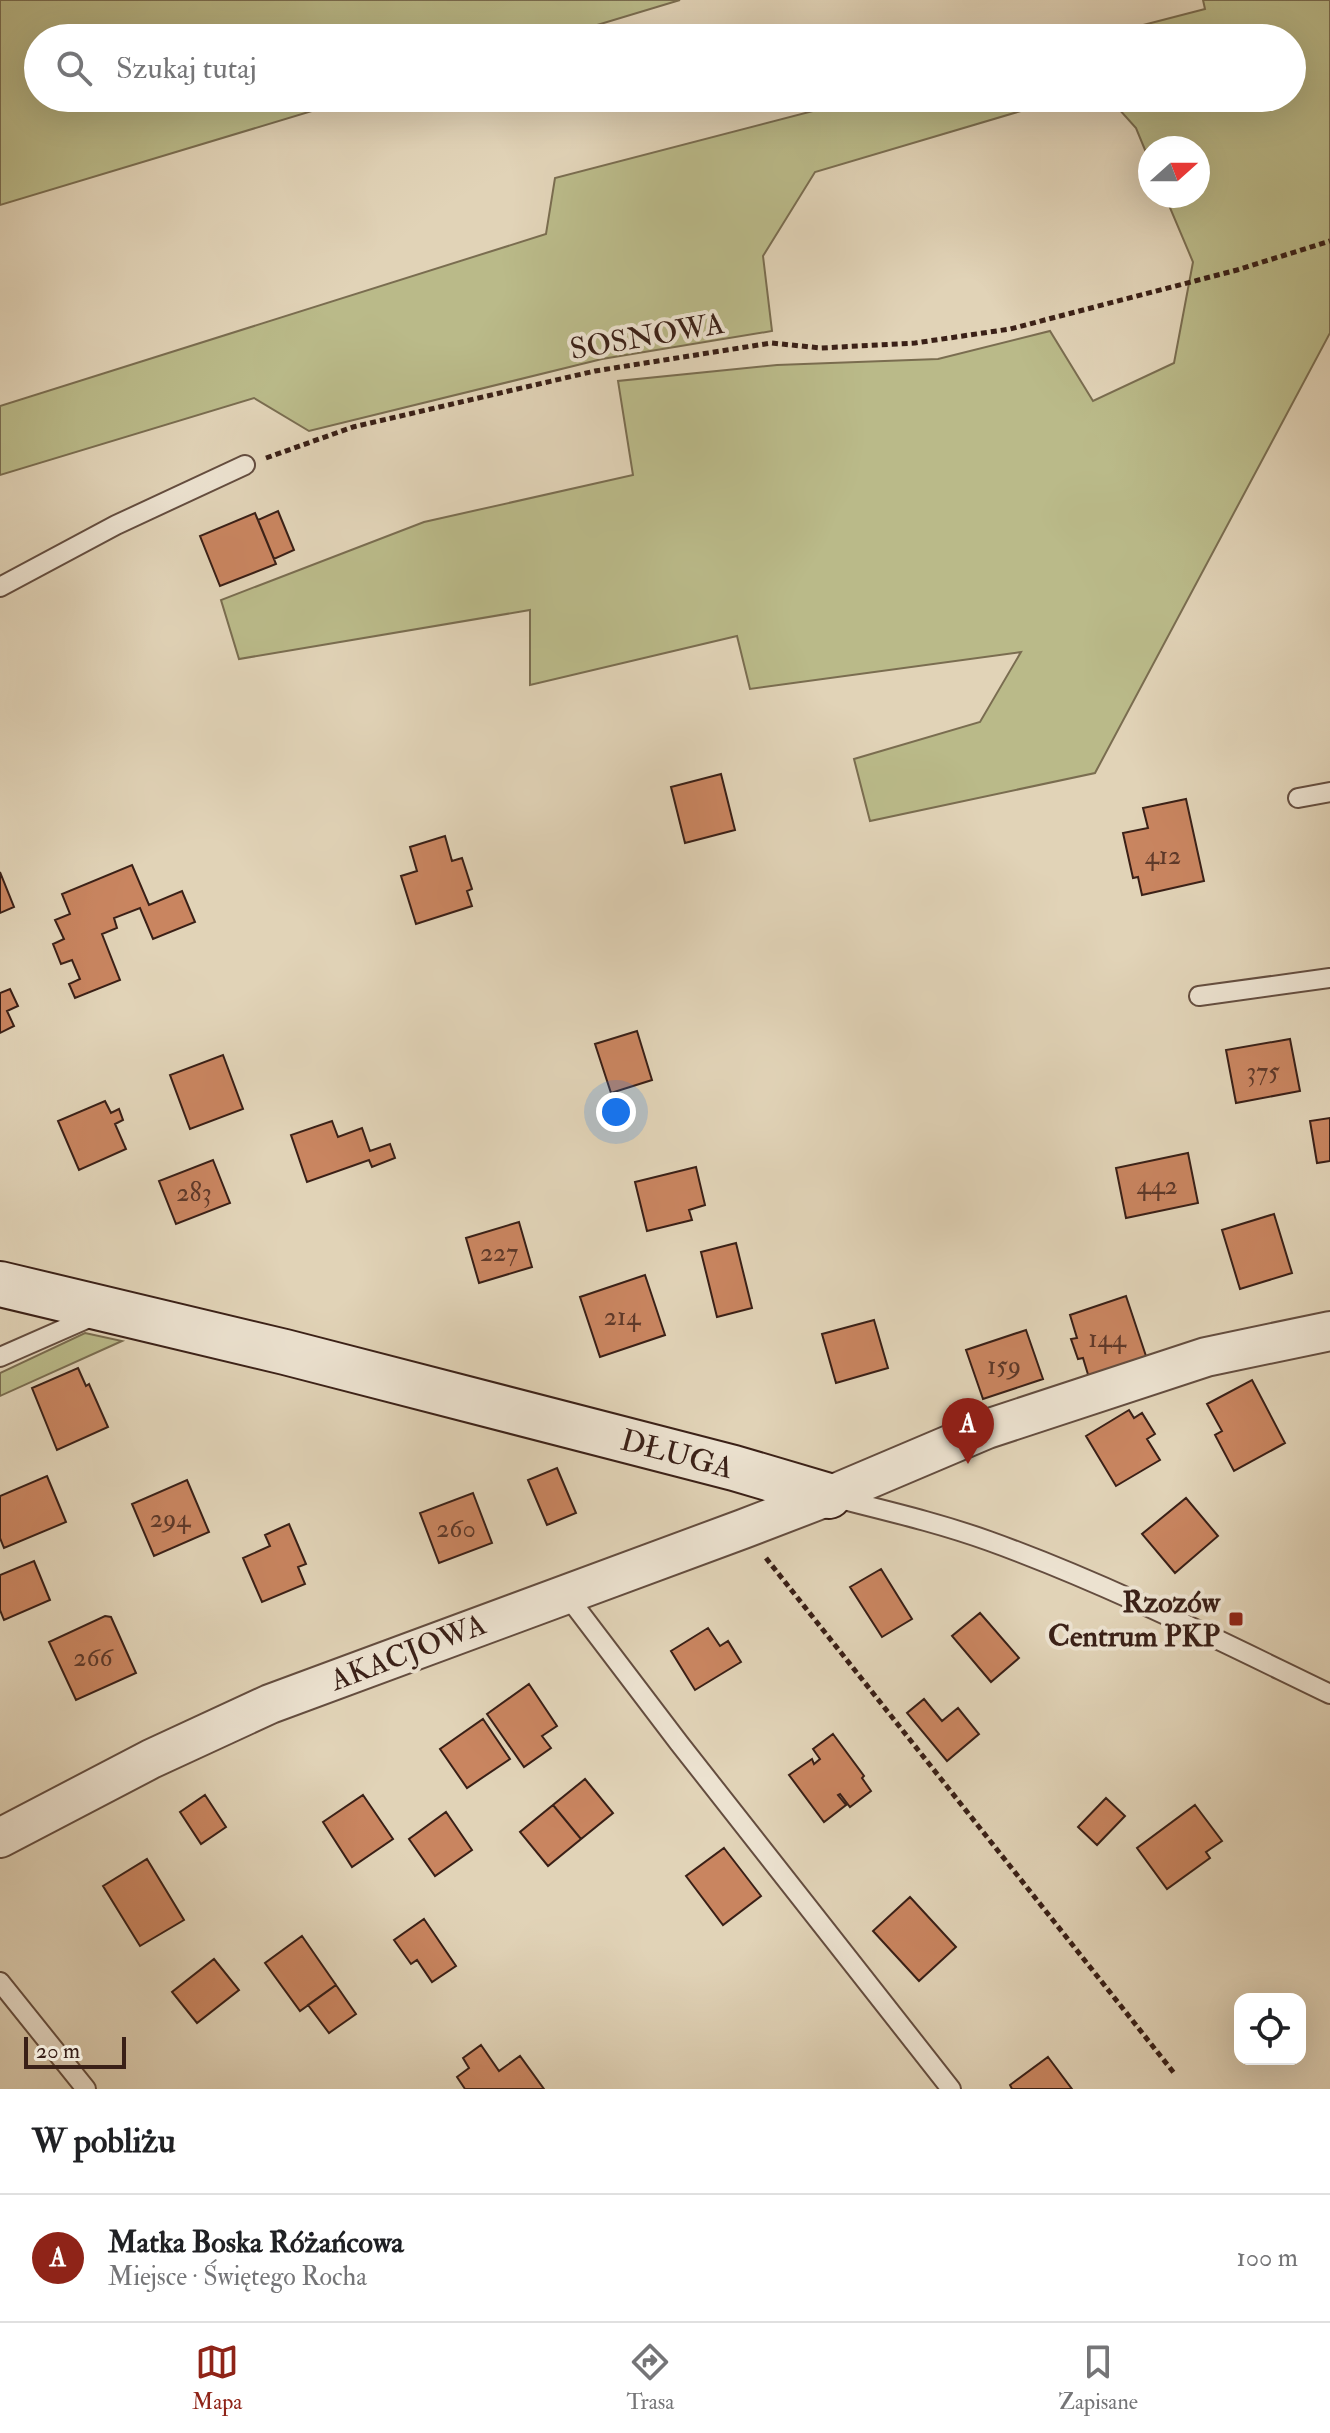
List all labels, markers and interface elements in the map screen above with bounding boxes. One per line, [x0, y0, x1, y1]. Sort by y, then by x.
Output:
search box [24, 24, 1306, 112]
icon: search [52, 46, 96, 90]
text: Szukaj tutaj [116, 50, 257, 87]
north arrow [1138, 136, 1210, 208]
street label: SOSNOWA [567, 305, 727, 368]
house number: 412 [1145, 840, 1181, 872]
house number: 375 [1246, 1056, 1280, 1088]
your location [596, 1092, 636, 1132]
house number: 442 [1136, 1170, 1178, 1202]
house number: 283 [176, 1177, 212, 1209]
house number: 227 [480, 1237, 518, 1269]
house number: 214 [604, 1301, 641, 1333]
house number: 144 [1088, 1323, 1127, 1355]
house number: 159 [987, 1350, 1021, 1382]
pin: A [942, 1398, 994, 1464]
street label: DŁUGA [617, 1422, 737, 1487]
house number: 294 [150, 1503, 191, 1535]
house number: 260 [436, 1513, 476, 1545]
place label: Rzozów Centrum PKP [1048, 1584, 1221, 1655]
street label: AKACJOWA [324, 1606, 491, 1699]
marker: Rzozów Centrum PKP [1227, 1610, 1245, 1628]
house number: 266 [73, 1642, 115, 1674]
map controls [1234, 1993, 1306, 2065]
button: locate [1234, 1993, 1306, 2065]
scale bar [24, 2033, 126, 2069]
text: 20 m [36, 2037, 80, 2065]
text: W pobliżu [32, 2120, 176, 2163]
text: Matka Boska Różańcowa [108, 2224, 404, 2261]
text: A [50, 2242, 66, 2274]
text: 100 m [1237, 2242, 1298, 2274]
text: Miejsce · Świętego Rocha [108, 2261, 367, 2293]
tab: Mapa [192, 2340, 242, 2416]
tab: Trasa [627, 2340, 674, 2416]
tab: Zapisane [1058, 2340, 1138, 2416]

